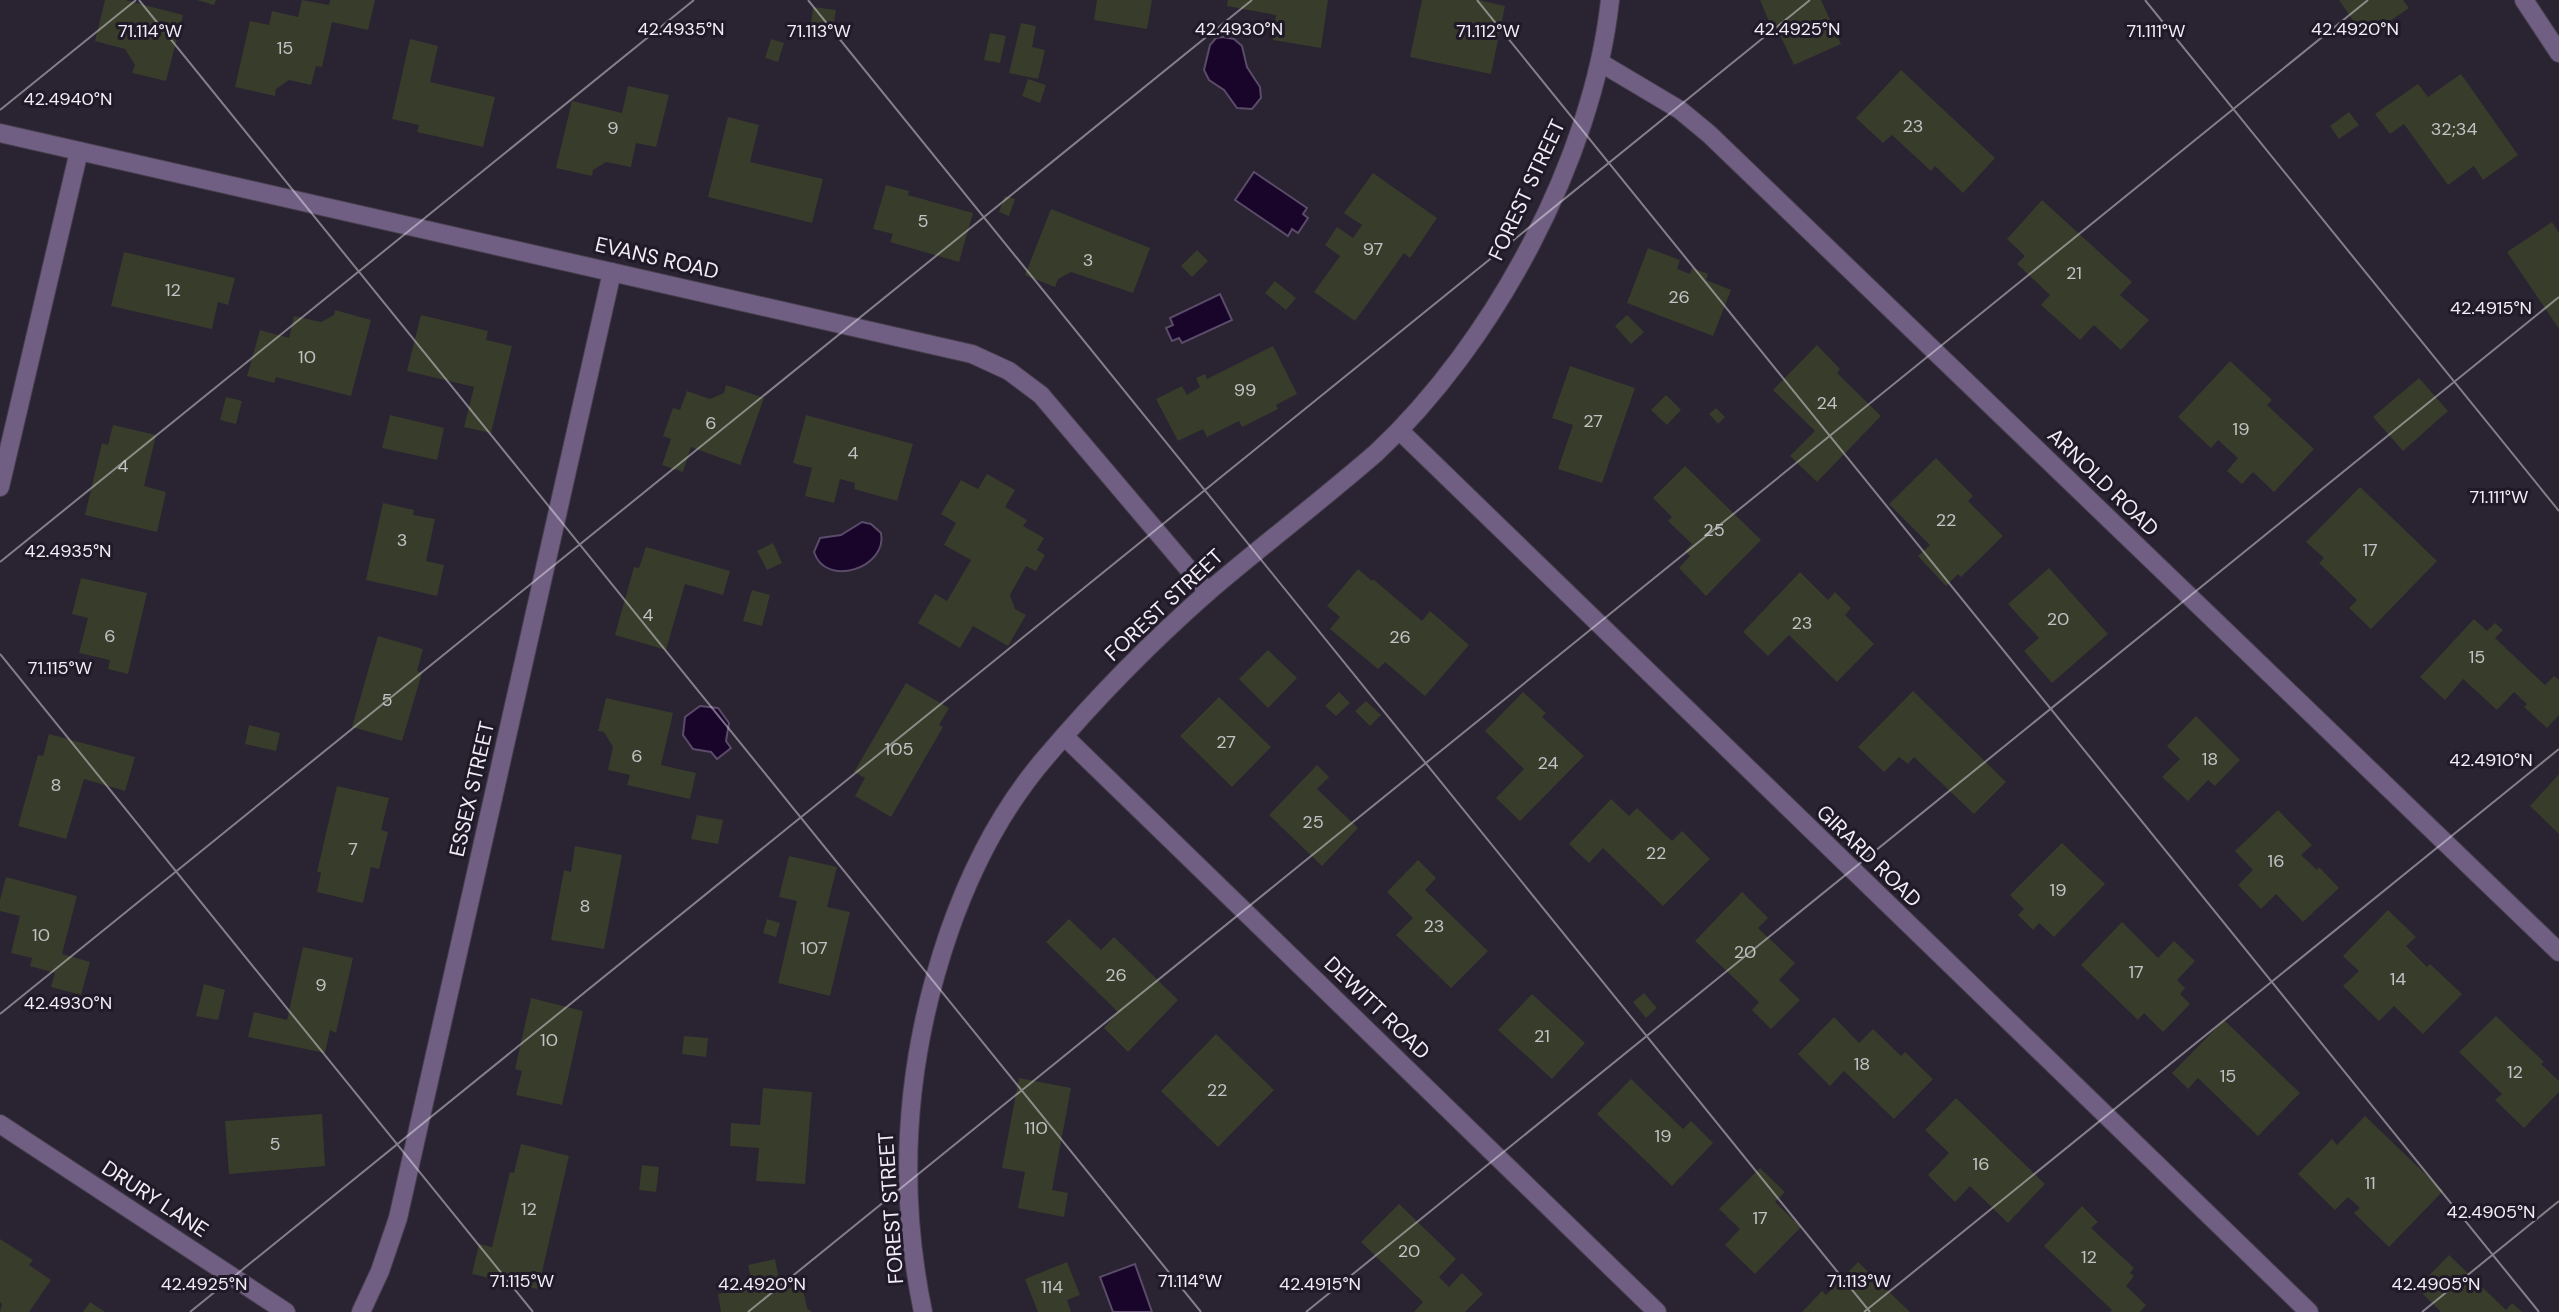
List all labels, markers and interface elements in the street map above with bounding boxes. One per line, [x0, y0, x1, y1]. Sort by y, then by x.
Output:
text: 42.4935°N [637, 17, 725, 41]
text: 42.4930°N [1195, 17, 1283, 41]
text: 42.4925°N [1754, 17, 1840, 41]
text: 42.4920°N [2311, 17, 2399, 41]
text: 71.114°W [118, 19, 182, 43]
text: 71.113°W [787, 19, 851, 43]
text: 71.112°W [1456, 19, 1520, 43]
text: 71.111°W [2127, 19, 2185, 43]
house number: 15 [277, 36, 293, 60]
text: 42.4940°N [24, 87, 112, 111]
house number: 23 [1902, 114, 1924, 138]
street label: FOREST STREET [1482, 115, 1572, 265]
house number: 9 [607, 116, 619, 140]
house number: 32;34 [2431, 117, 2477, 141]
house number: 5 [918, 209, 928, 233]
street label: EVANS ROAD [592, 230, 722, 286]
house number: 97 [1363, 237, 1383, 261]
house number: 3 [1083, 248, 1093, 272]
house number: 21 [2066, 261, 2082, 285]
house number: 12 [165, 278, 181, 302]
house number: 26 [1668, 285, 1690, 309]
text: 42.4915°N [2450, 296, 2532, 320]
house number: 10 [298, 345, 316, 369]
house number: 99 [1234, 378, 1256, 402]
house number: 24 [1817, 391, 1838, 415]
house number: 27 [1583, 409, 1603, 433]
house number: 6 [705, 411, 717, 435]
house number: 19 [2233, 417, 2249, 441]
street label: ARNOLD ROAD [2041, 422, 2165, 542]
house number: 4 [848, 441, 859, 465]
house number: 4 [118, 454, 129, 478]
text: 71.111°W [2470, 485, 2528, 509]
house number: 22 [1936, 508, 1956, 532]
house number: 25 [1703, 518, 1725, 542]
house number: 3 [397, 528, 407, 552]
house number: 17 [2362, 538, 2378, 562]
text: 42.4935°N [24, 539, 112, 563]
street label: FOREST STREET [1099, 543, 1230, 667]
house number: 4 [643, 603, 654, 627]
house number: 20 [2047, 607, 2069, 631]
house number: 23 [1791, 611, 1813, 635]
house number: 6 [104, 624, 116, 648]
house number: 26 [1389, 625, 1411, 649]
house number: 15 [2469, 645, 2485, 669]
text: 71.115°W [28, 656, 92, 680]
house number: 5 [382, 688, 392, 712]
street label: ESSEX STREET [443, 718, 501, 859]
house number: 27 [1216, 730, 1236, 754]
house number: 105 [885, 737, 913, 761]
house number: 6 [631, 744, 643, 768]
house number: 18 [2202, 747, 2218, 771]
text: 42.4910°N [2449, 748, 2533, 772]
house number: 24 [1538, 751, 1559, 775]
house number: 8 [51, 773, 61, 797]
street label: GIRARD ROAD [1810, 799, 1928, 913]
house number: 25 [1302, 810, 1324, 834]
house number: 7 [348, 837, 358, 861]
house number: 22 [1646, 841, 1666, 865]
house number: 16 [2268, 849, 2284, 873]
house number: 19 [2050, 878, 2066, 902]
house number: 8 [580, 894, 590, 918]
house number: 23 [1423, 914, 1445, 938]
house number: 10 [32, 923, 50, 947]
house number: 107 [800, 936, 828, 960]
house number: 20 [1734, 940, 1756, 964]
street label: DEWITT ROAD [1318, 950, 1436, 1066]
house number: 17 [2128, 960, 2144, 984]
house number: 26 [1105, 963, 1127, 987]
house number: 14 [2390, 967, 2406, 991]
house number: 9 [315, 973, 327, 997]
text: 42.4930°N [24, 991, 112, 1015]
house number: 21 [1534, 1024, 1550, 1048]
house number: 10 [540, 1028, 558, 1052]
house number: 18 [1854, 1052, 1870, 1076]
house number: 12 [2507, 1060, 2523, 1084]
house number: 15 [2220, 1064, 2236, 1088]
house number: 22 [1207, 1078, 1227, 1102]
house number: 110 [1024, 1116, 1048, 1140]
house number: 19 [1655, 1124, 1671, 1148]
street label: FOREST STREET [872, 1131, 910, 1285]
house number: 5 [270, 1132, 280, 1156]
house number: 16 [1973, 1152, 1989, 1176]
street label: DRURY LANE [96, 1154, 214, 1244]
house number: 11 [2364, 1171, 2376, 1195]
house number: 12 [521, 1197, 537, 1221]
text: 42.4905°N [2447, 1200, 2536, 1224]
house number: 17 [1752, 1206, 1768, 1230]
house number: 20 [1398, 1239, 1420, 1263]
house number: 12 [2081, 1245, 2097, 1269]
text: 71.115°W [490, 1269, 554, 1293]
text: 71.114°W [1158, 1269, 1222, 1293]
text: 71.113°W [1827, 1269, 1891, 1293]
text: 42.4925°N [161, 1272, 247, 1296]
text: 42.4920°N [718, 1272, 806, 1296]
text: 42.4915°N [1279, 1272, 1361, 1296]
text: 42.4905°N [2392, 1272, 2481, 1296]
house number: 114 [1041, 1275, 1063, 1299]

